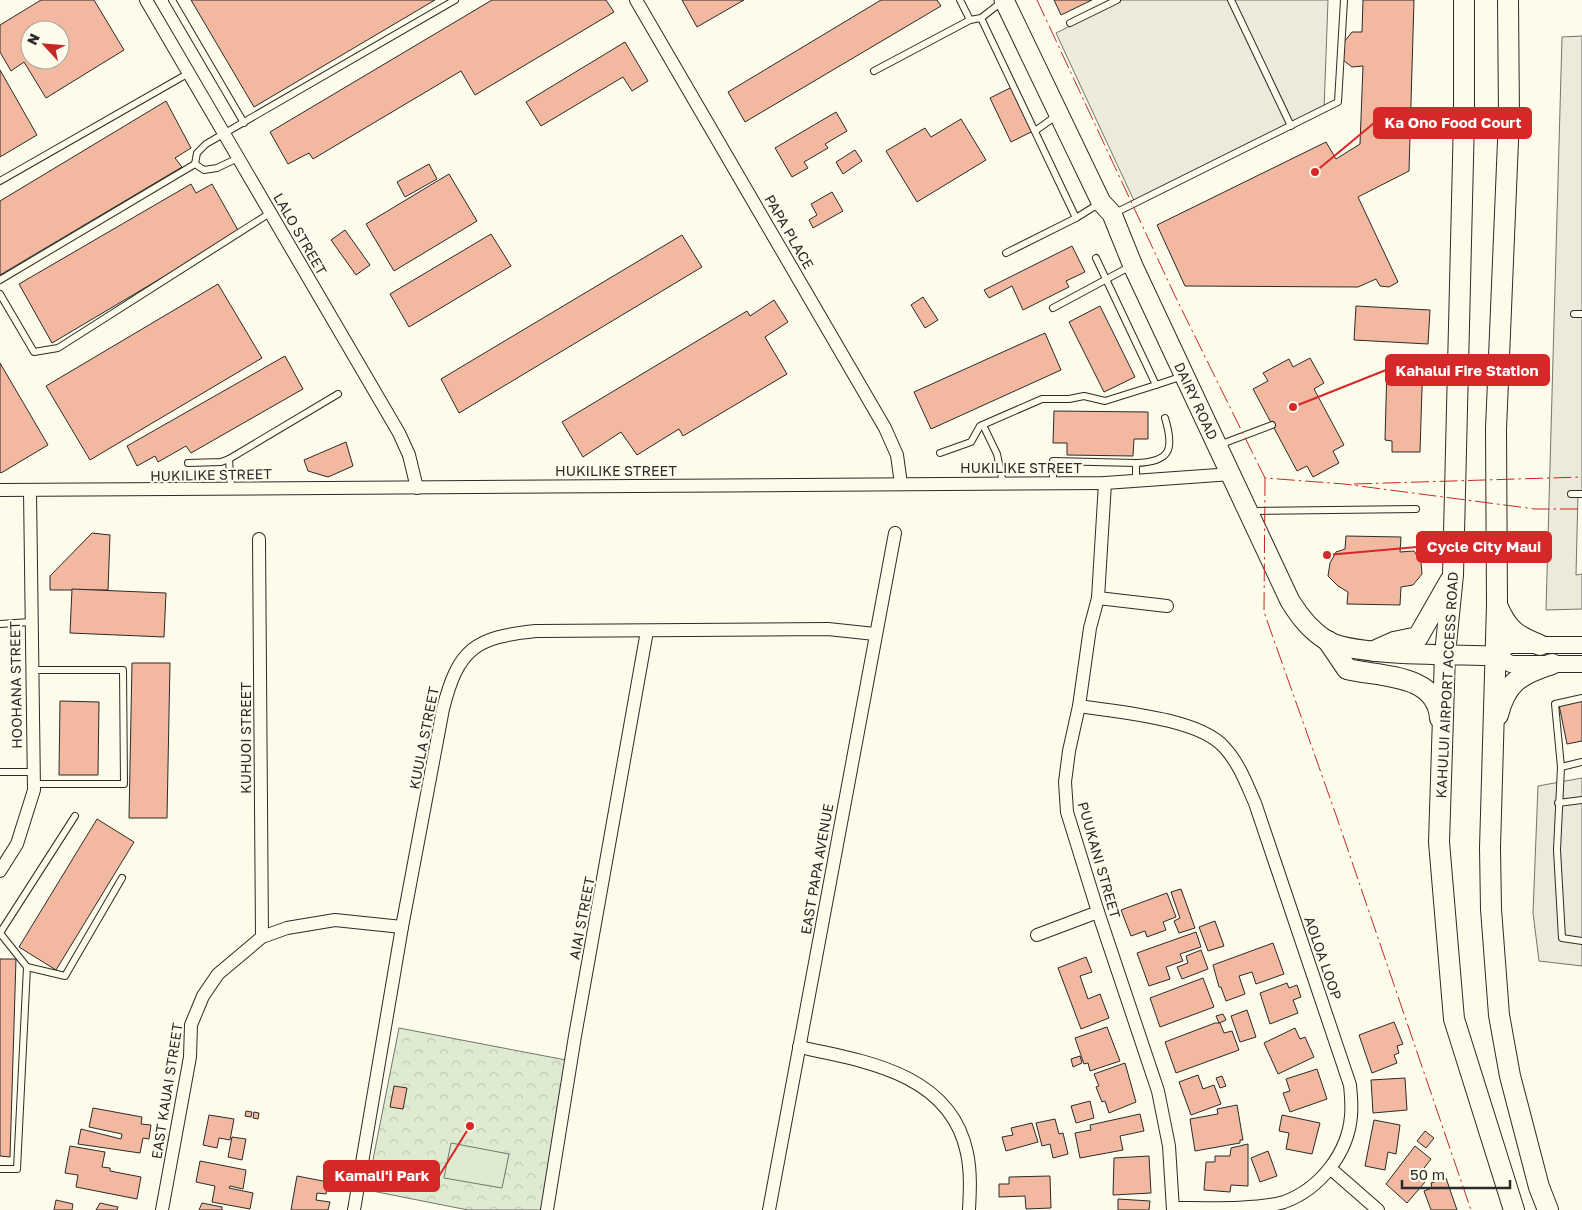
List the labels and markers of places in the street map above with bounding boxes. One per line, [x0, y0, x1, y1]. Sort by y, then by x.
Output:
callout: Ka Ono Food Court [1374, 108, 1531, 138]
callout: Kahalui Fire Station [1386, 355, 1549, 385]
callout: Cycle City Maui [1417, 532, 1551, 562]
callout: Kamali'i Park [324, 1161, 439, 1191]

